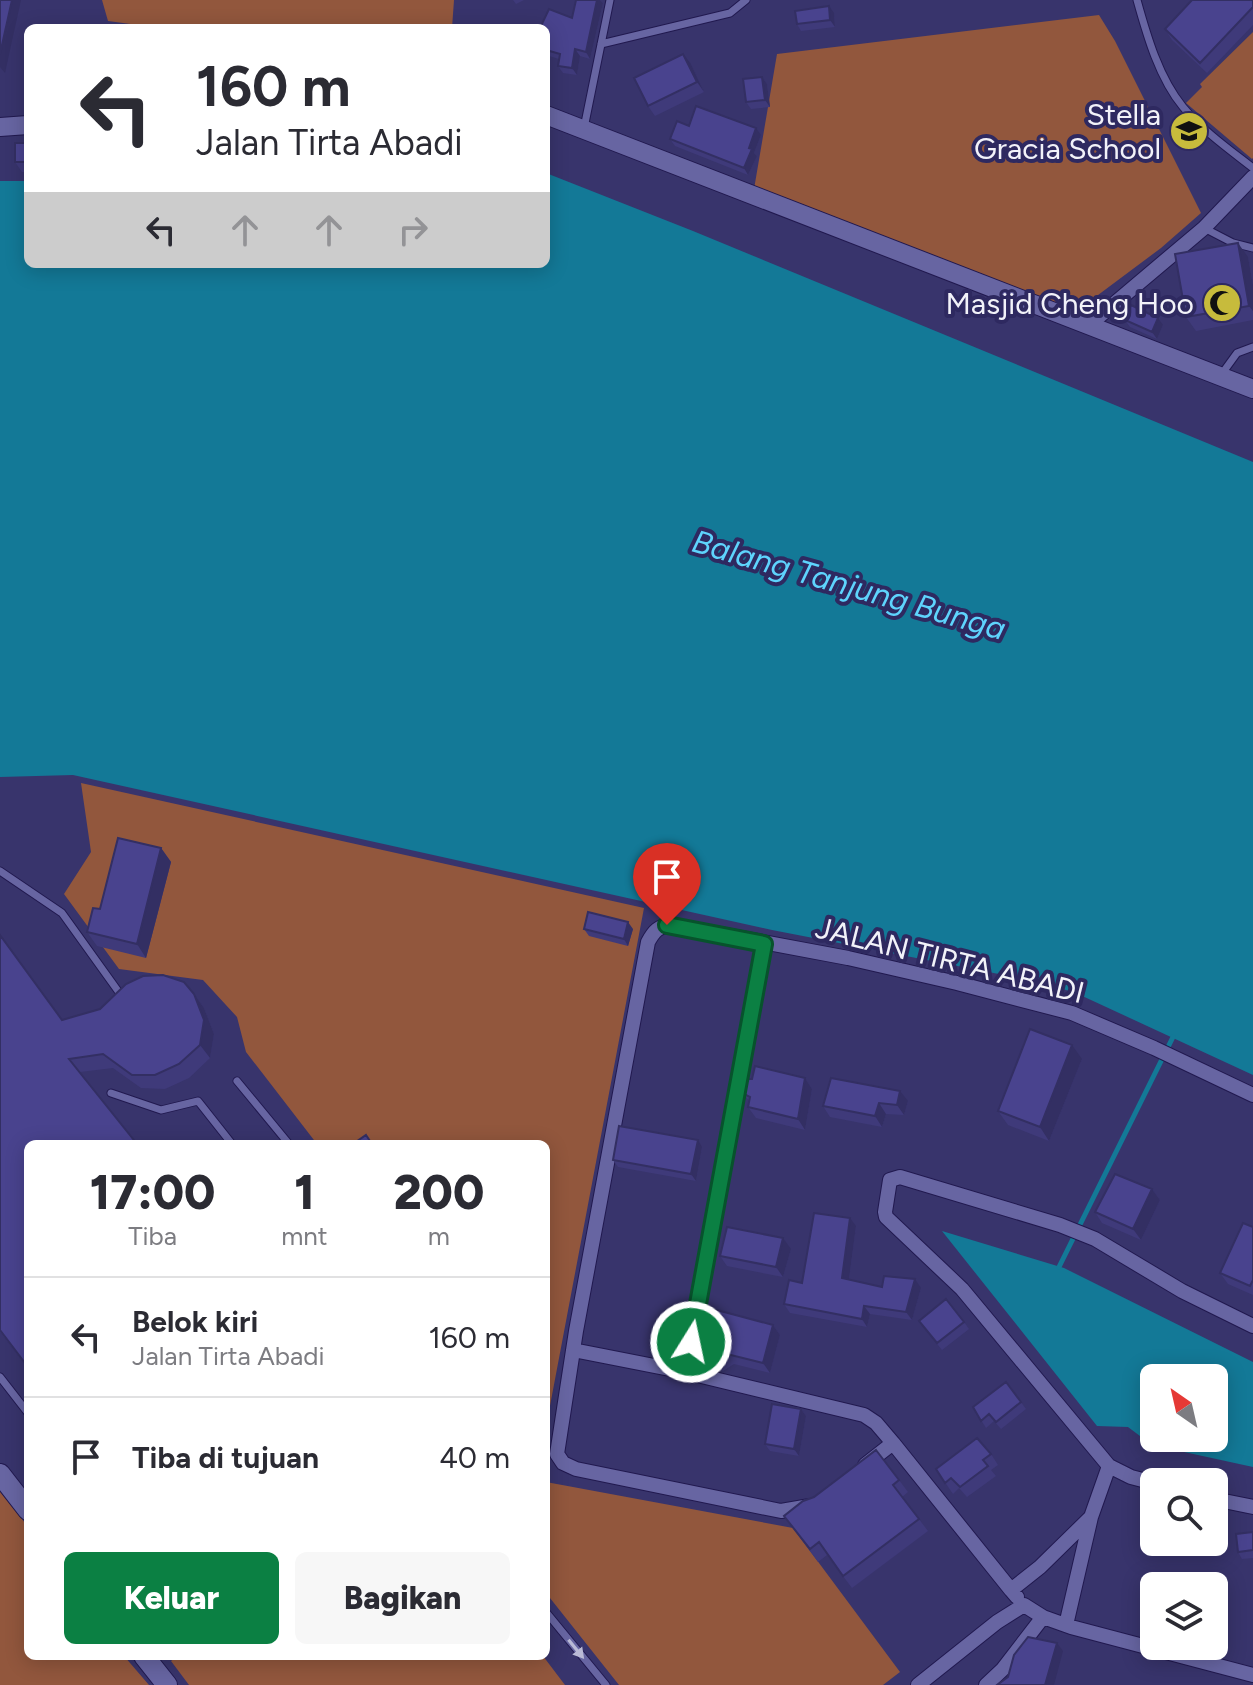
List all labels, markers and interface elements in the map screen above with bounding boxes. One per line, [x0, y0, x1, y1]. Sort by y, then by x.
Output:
text: 160 m [196, 53, 351, 120]
icon: left [64, 56, 168, 160]
place label: Stella Gracia School [974, 96, 1161, 167]
school or university icon: Stella Gracia School [1168, 110, 1210, 152]
text: Jalan Tirta Abadi [196, 121, 463, 164]
icon: left [139, 208, 183, 252]
icon: ahead [223, 208, 267, 252]
icon: ahead [307, 208, 351, 252]
icon: right [391, 208, 435, 252]
mosque icon: Masjid Cheng Hoo [1201, 282, 1243, 324]
place label: Masjid Cheng Hoo [945, 285, 1194, 322]
water label: Balang Tanjung Bunga [688, 522, 1010, 648]
pin [633, 843, 701, 925]
icon: arrive [645, 855, 689, 899]
street label: JALAN TIRTA ABADI [812, 909, 1088, 1011]
text: 17:00 [90, 1163, 215, 1221]
text: 1 [294, 1163, 315, 1221]
text: 200 [393, 1163, 484, 1221]
text: Tiba [128, 1220, 177, 1252]
text: mnt [281, 1220, 328, 1252]
text: m [428, 1220, 450, 1252]
position arrow [649, 1300, 733, 1384]
text: Belok kiri [132, 1303, 258, 1340]
icon: left [64, 1315, 108, 1359]
text: 160 m [428, 1319, 510, 1356]
text: Jalan Tirta Abadi [132, 1340, 325, 1372]
north arrow [1140, 1364, 1228, 1452]
map controls [1140, 1364, 1228, 1660]
icon: arrive [64, 1435, 108, 1479]
text: Tiba di tujuan [132, 1439, 319, 1476]
text: 40 m [439, 1439, 510, 1476]
button: search [1140, 1468, 1228, 1556]
button: Keluar [64, 1552, 279, 1644]
button: Bagikan [295, 1552, 510, 1644]
button: layers [1140, 1572, 1228, 1660]
one-way arrow [567, 1638, 584, 1658]

